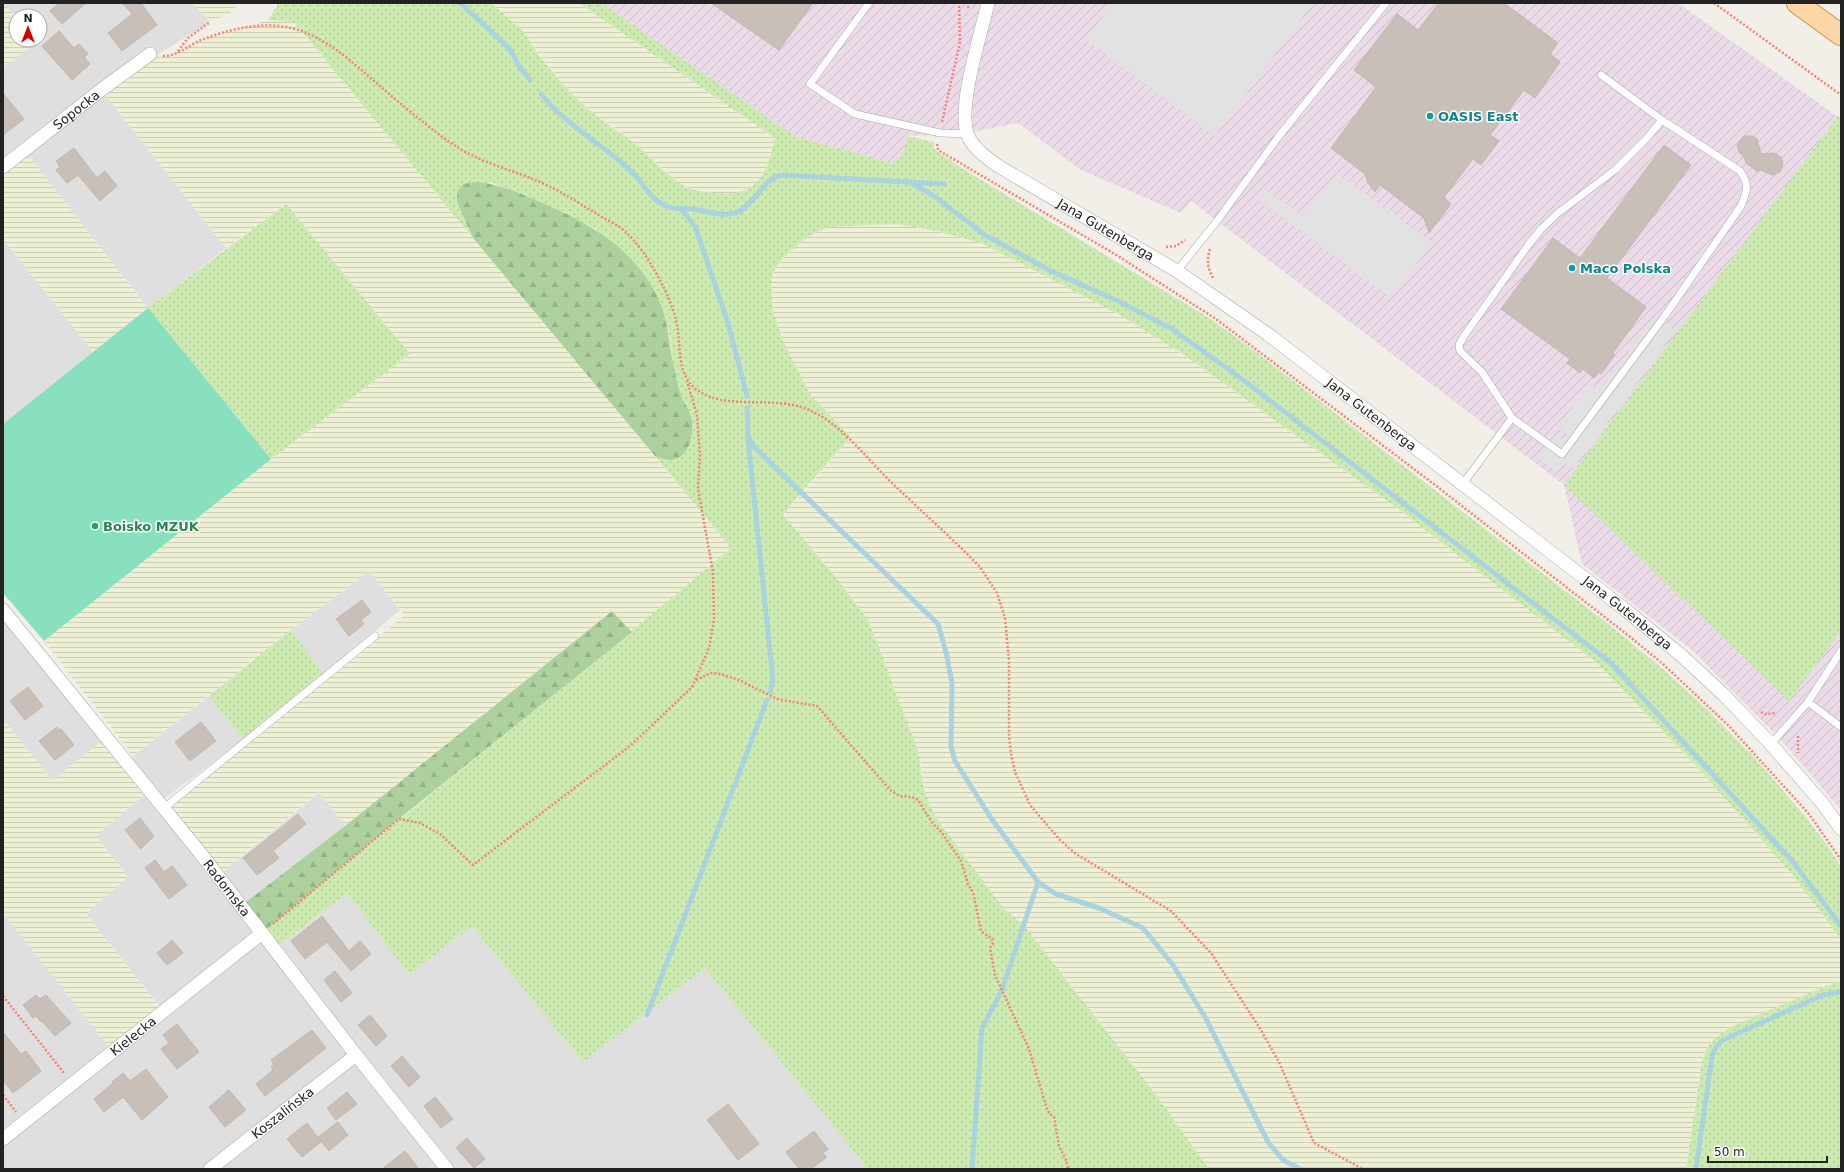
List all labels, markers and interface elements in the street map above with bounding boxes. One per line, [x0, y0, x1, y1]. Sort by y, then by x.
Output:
north arrow [8, 8, 48, 48]
text: N [23, 12, 33, 25]
street label: Sopocka [50, 87, 102, 132]
place label: OASIS East [1438, 109, 1518, 124]
marker: OASIS East [1425, 111, 1435, 121]
street label: Jana Gutenberga [1054, 195, 1157, 264]
place label: Maco Polska [1580, 261, 1671, 276]
marker: Maco Polska [1567, 263, 1577, 273]
street label: Jana Gutenberga [1323, 374, 1420, 453]
place label: Boisko MZUK [103, 519, 200, 534]
marker: Boisko MZUK [90, 521, 100, 531]
street label: Jana Gutenberga [1580, 572, 1675, 652]
street label: Radomska [201, 856, 254, 919]
street label: Kielecka [107, 1013, 159, 1058]
street label: Koszalińska [248, 1083, 317, 1141]
scale bar [1708, 1138, 1827, 1164]
text: 50 m [1714, 1145, 1745, 1159]

